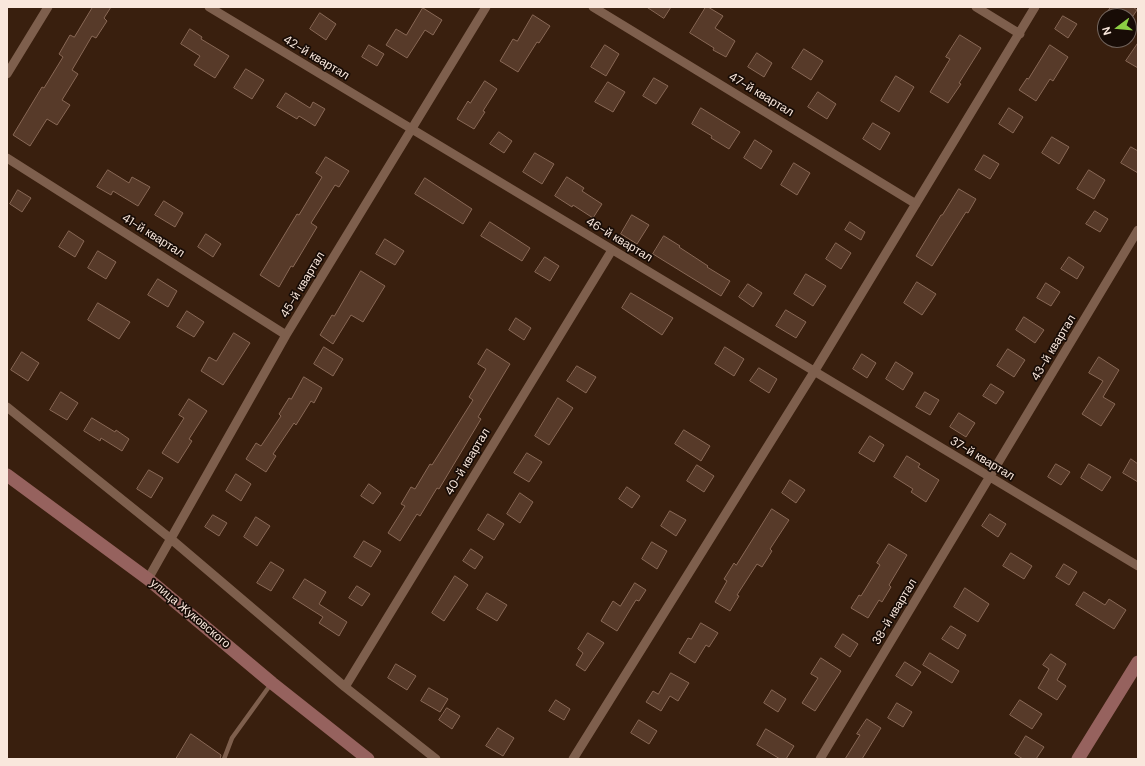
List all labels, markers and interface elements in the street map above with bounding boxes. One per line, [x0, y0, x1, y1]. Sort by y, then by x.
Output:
north arrow [1097, 8, 1137, 48]
text: N [1099, 25, 1114, 37]
street label: 42-й квартал [280, 33, 352, 83]
street label: 47-й квартал [726, 70, 796, 120]
street label: 41-й квартал [119, 211, 187, 261]
street label: 46-й квартал [583, 215, 655, 265]
street label: 45-й квартал [278, 249, 328, 321]
street label: 43-й квартал [1029, 312, 1079, 384]
street label: 40-й квартал [442, 426, 494, 498]
street label: 37-й квартал [947, 434, 1017, 484]
street label: улица Жуковского [147, 576, 233, 652]
street label: 38-й квартал [870, 576, 920, 648]

